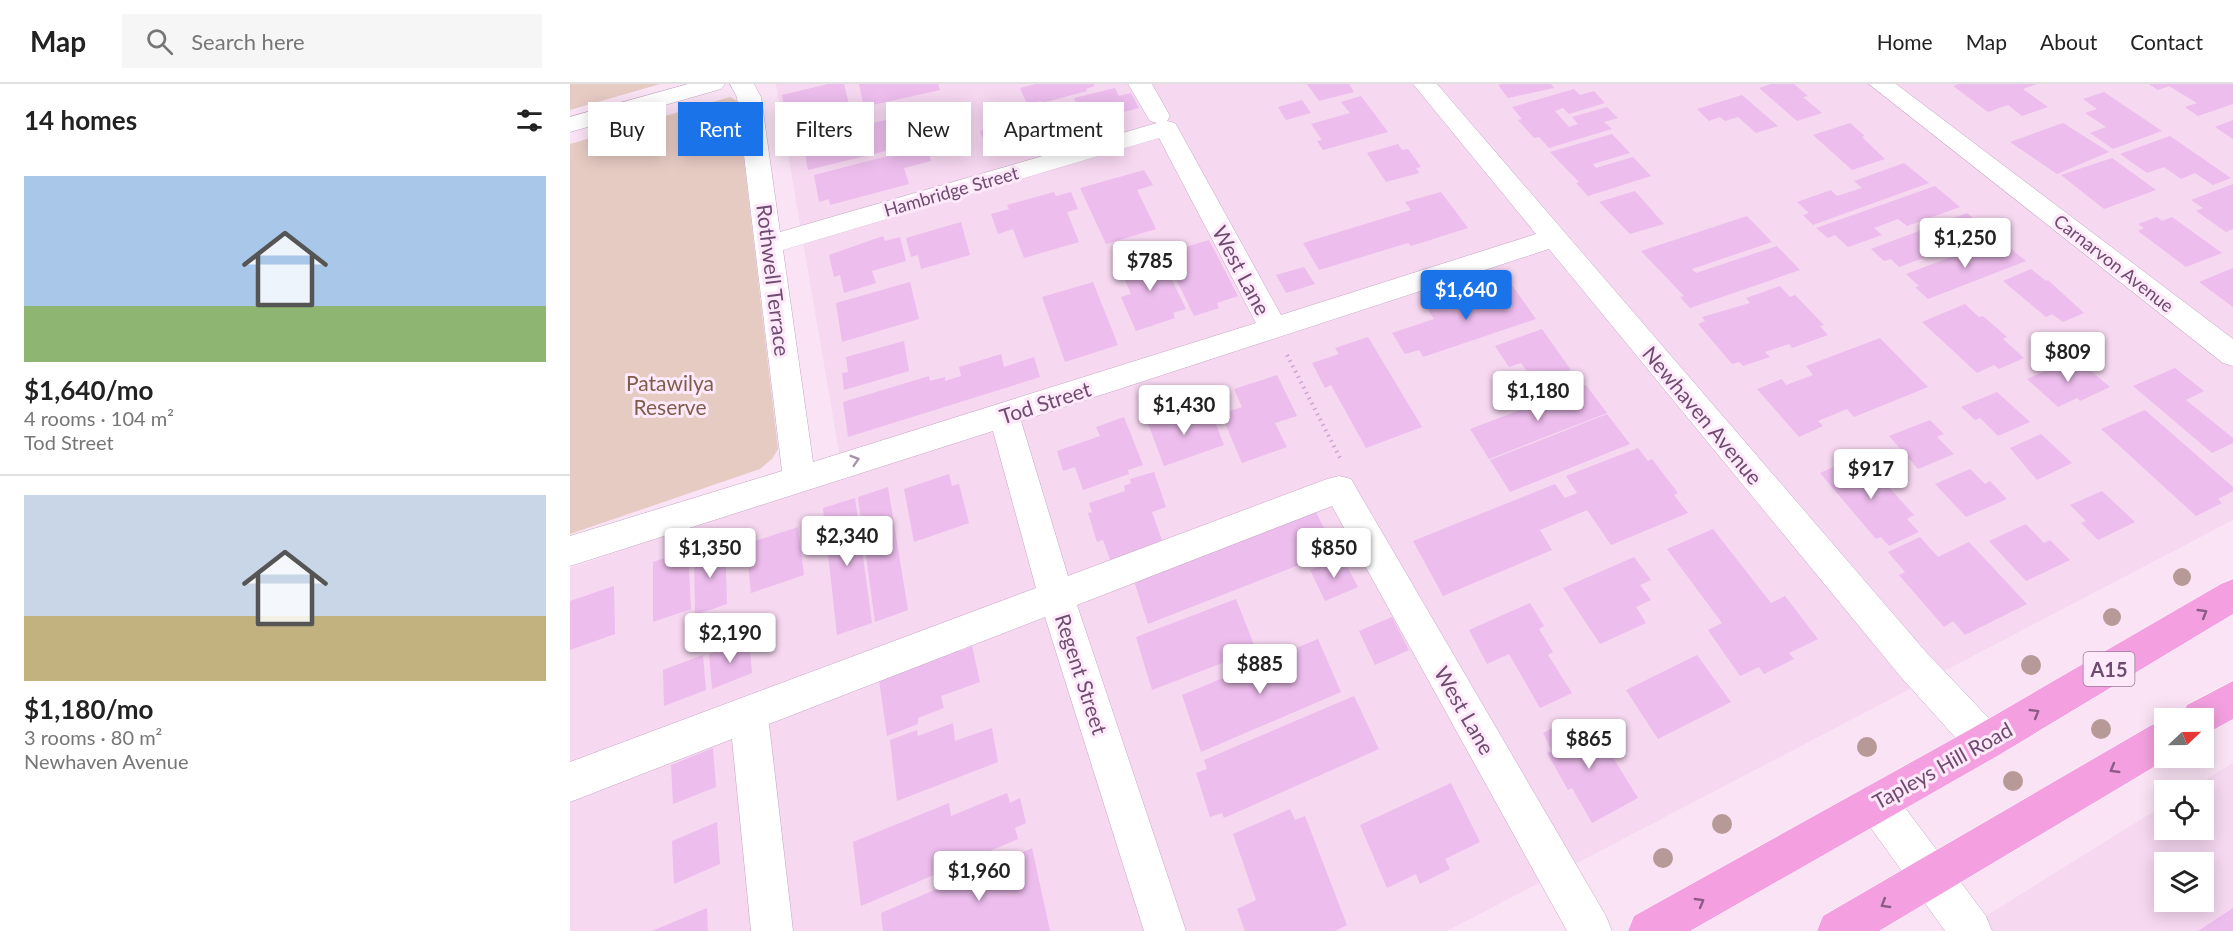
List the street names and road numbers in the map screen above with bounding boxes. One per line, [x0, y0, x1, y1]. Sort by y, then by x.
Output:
street label: Hambridge Street [881, 161, 1021, 221]
street label: Rothwell Terrace [752, 203, 796, 357]
street label: Carnarvon Avenue [2050, 209, 2178, 317]
street label: West Lane [1208, 221, 1276, 319]
street label: Newhaven Avenue [1638, 341, 1768, 489]
street label: Tod Street [996, 375, 1094, 428]
street label: Regent Street [1051, 611, 1113, 738]
road number: A15 [2084, 652, 2134, 686]
street label: West Lane [1430, 661, 1500, 759]
street label: Tapleys Hill Road [1868, 716, 2016, 814]

